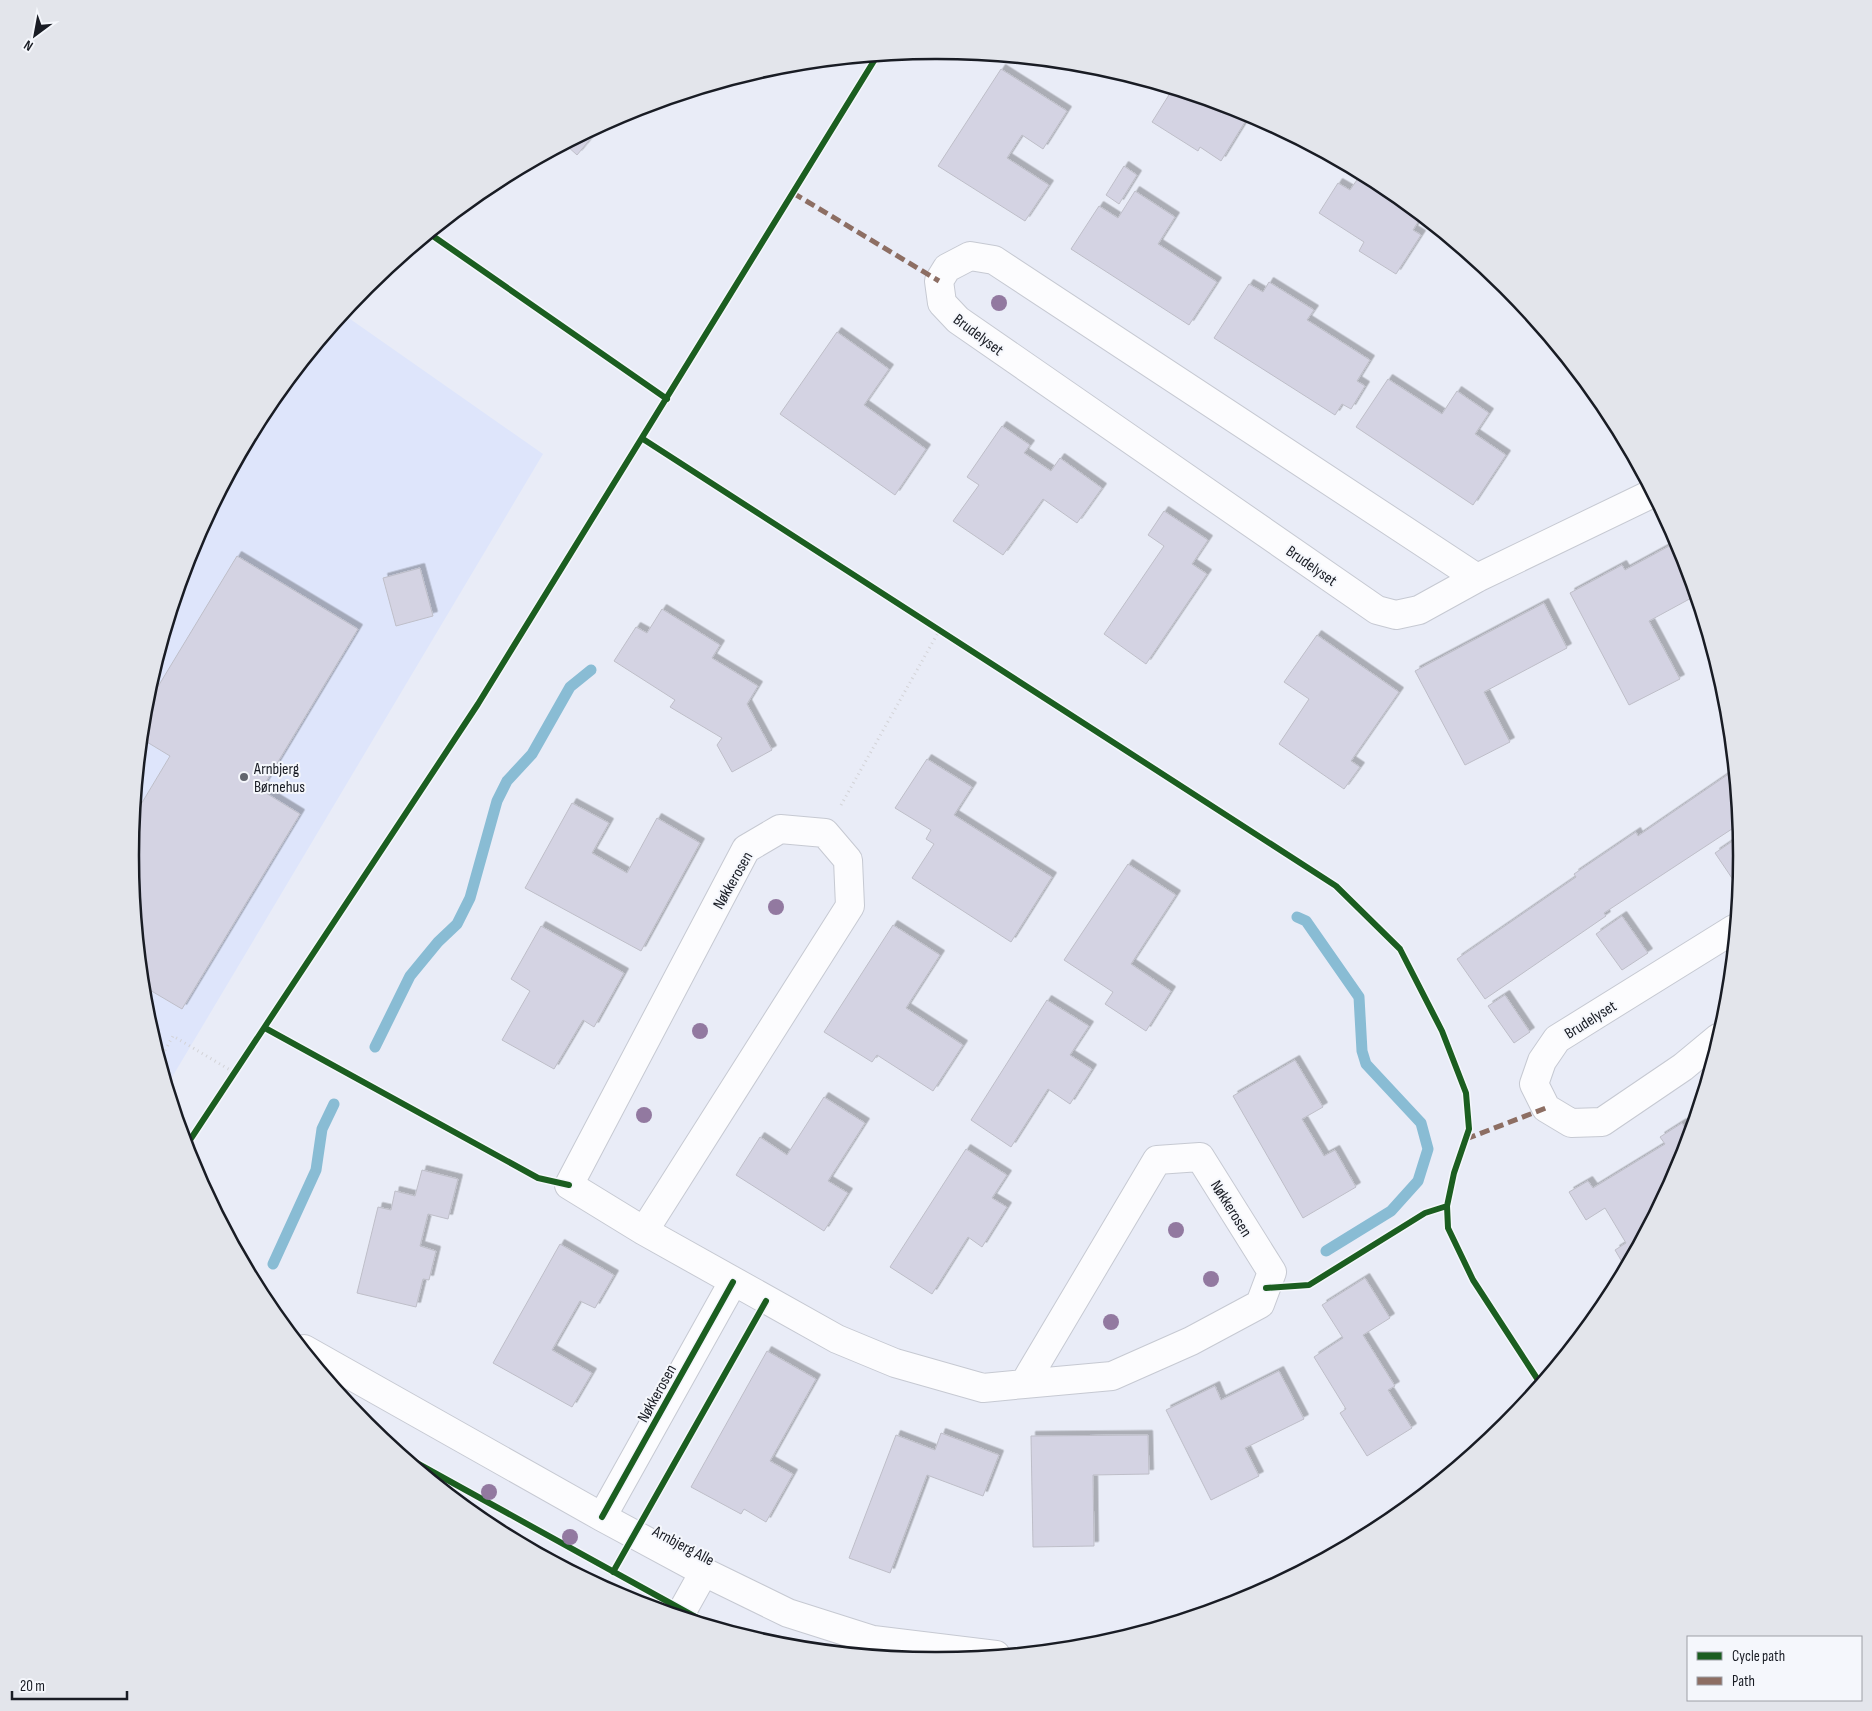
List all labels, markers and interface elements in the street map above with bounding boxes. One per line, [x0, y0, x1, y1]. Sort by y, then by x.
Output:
north arrow [10, 10, 60, 60]
text: N [21, 36, 36, 55]
street label: Brudelyset [949, 310, 1007, 360]
street label: Brudelyset [1282, 542, 1340, 591]
place label: Arnbjerg Børnehus [253, 760, 305, 797]
marker: Arnbjerg Børnehus [238, 771, 250, 783]
street label: Nøkkerosen [709, 849, 757, 913]
street label: Brudelyset [1561, 997, 1620, 1044]
street label: Nøkkerosen [1206, 1177, 1256, 1241]
street label: Nøkkerosen [634, 1361, 681, 1426]
street label: Arnbjerg Alle [648, 1522, 717, 1570]
legend [1687, 1636, 1862, 1701]
text: Cycle path [1732, 1647, 1785, 1666]
scale bar [12, 1668, 128, 1700]
text: Path [1732, 1672, 1755, 1691]
text: 20 m [20, 1677, 45, 1696]

